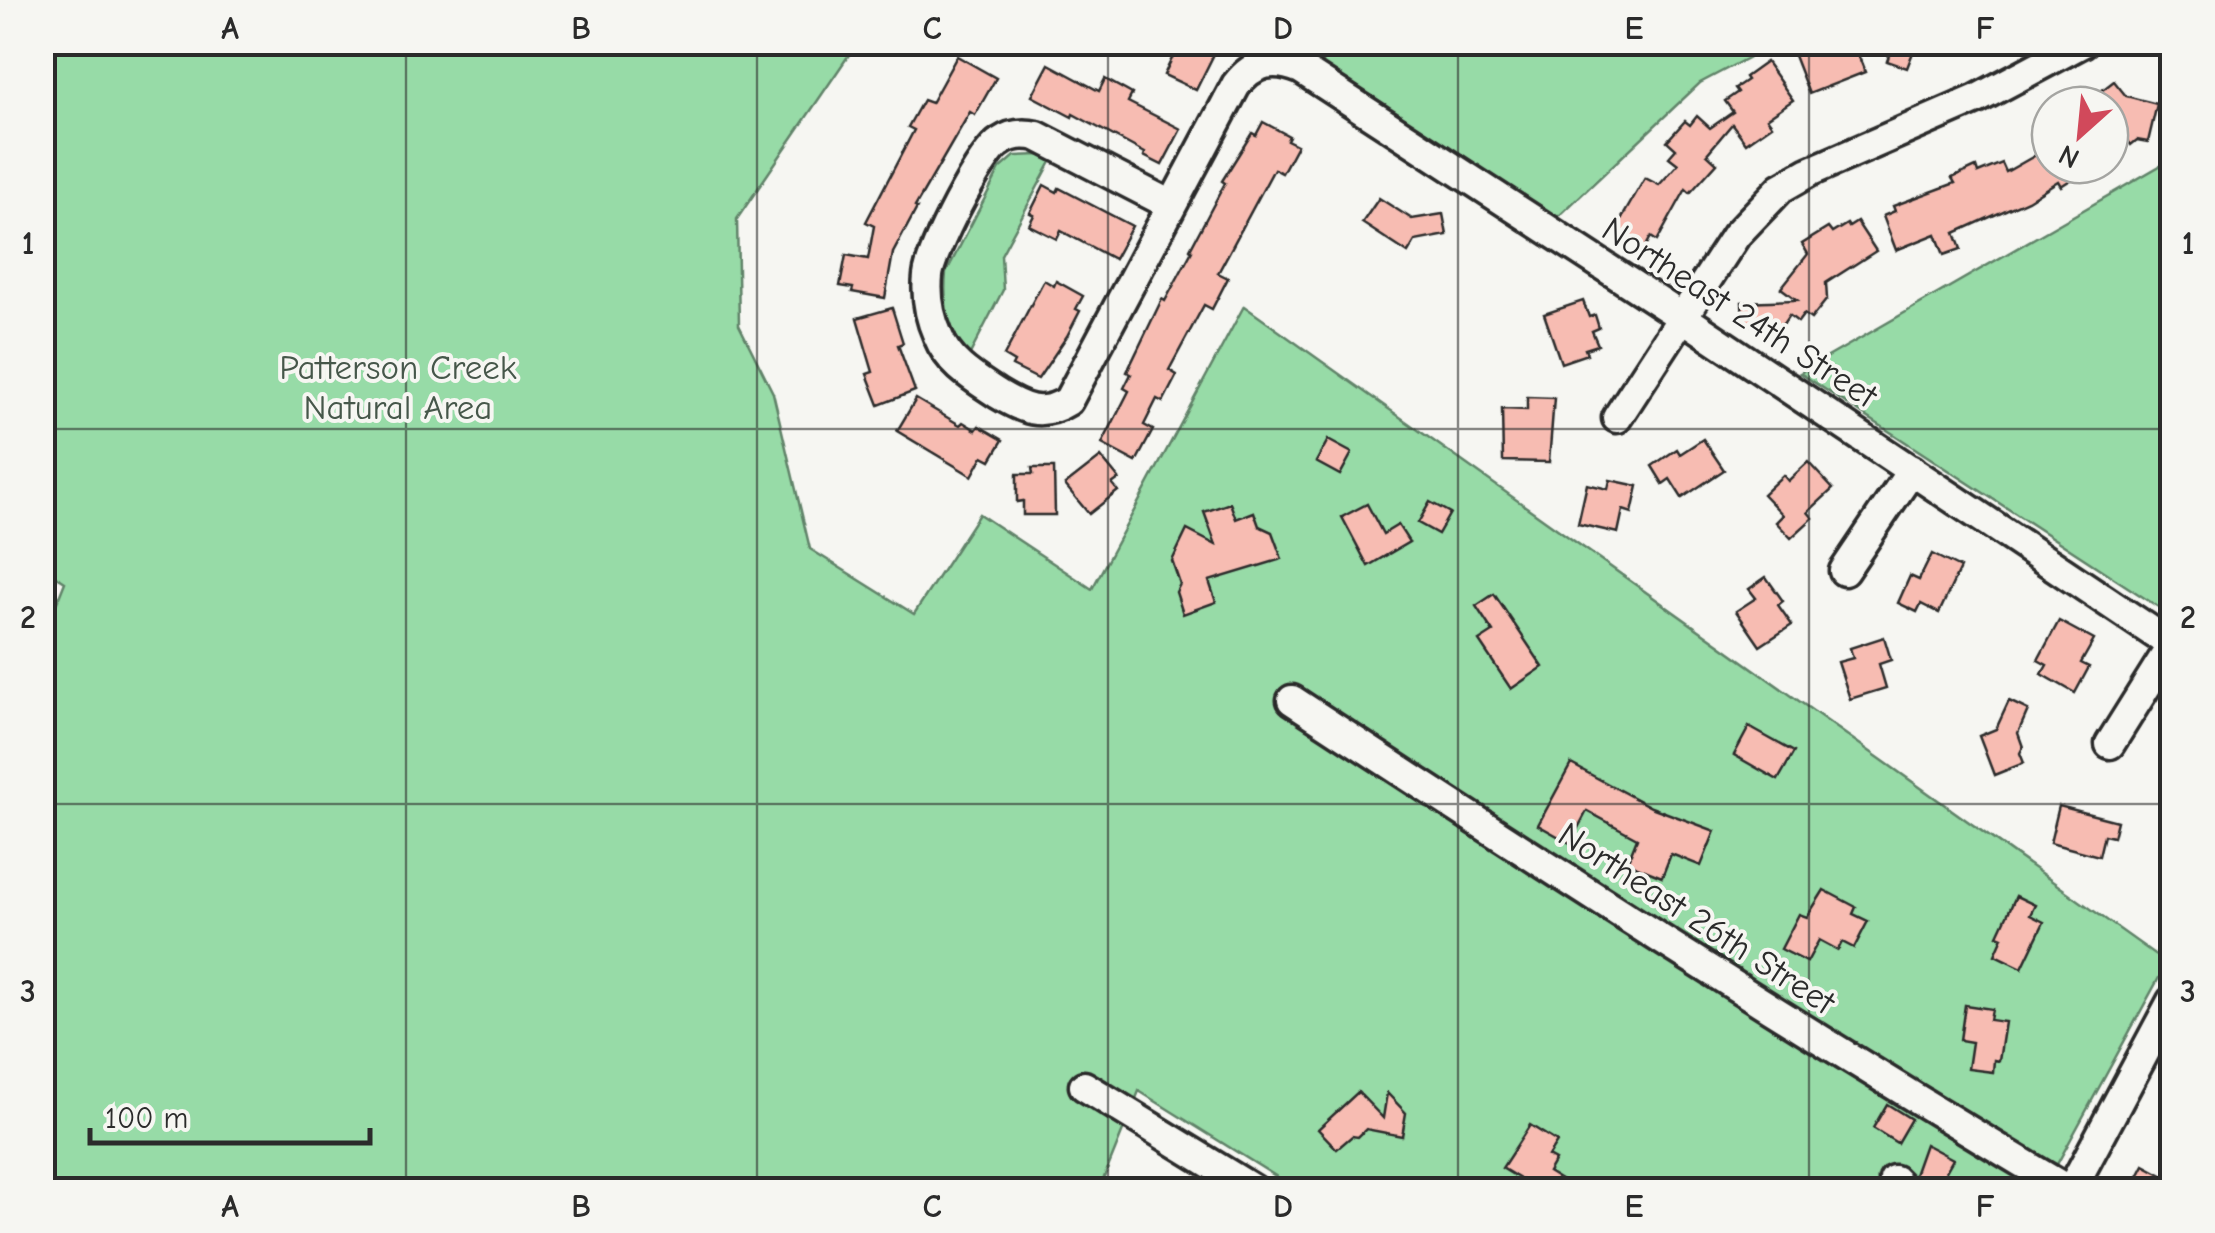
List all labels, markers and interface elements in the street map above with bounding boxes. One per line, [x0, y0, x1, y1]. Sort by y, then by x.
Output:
text: A [221, 10, 239, 47]
text: B [571, 10, 591, 47]
text: C [922, 10, 942, 47]
text: D [1273, 10, 1293, 47]
text: E [1625, 10, 1644, 47]
text: F [1976, 10, 1995, 47]
north arrow [2030, 85, 2130, 185]
text: N [2054, 138, 2085, 175]
street label: Northeast 24th Street [1595, 208, 1886, 417]
text: 1 [22, 225, 34, 262]
text: 1 [2182, 225, 2194, 262]
park label: Patterson Creek Natural Area [279, 347, 517, 428]
text: 2 [20, 599, 36, 636]
text: 2 [2180, 599, 2196, 636]
street label: Northeast 26th Street [1551, 814, 1844, 1024]
text: 3 [20, 973, 36, 1010]
text: 3 [2180, 973, 2196, 1010]
scale bar [90, 1083, 370, 1145]
text: 100 m [105, 1101, 188, 1136]
text: A [221, 1188, 239, 1225]
text: B [571, 1188, 591, 1225]
text: C [922, 1188, 942, 1225]
text: D [1273, 1188, 1293, 1225]
text: E [1625, 1188, 1644, 1225]
text: F [1976, 1188, 1995, 1225]

